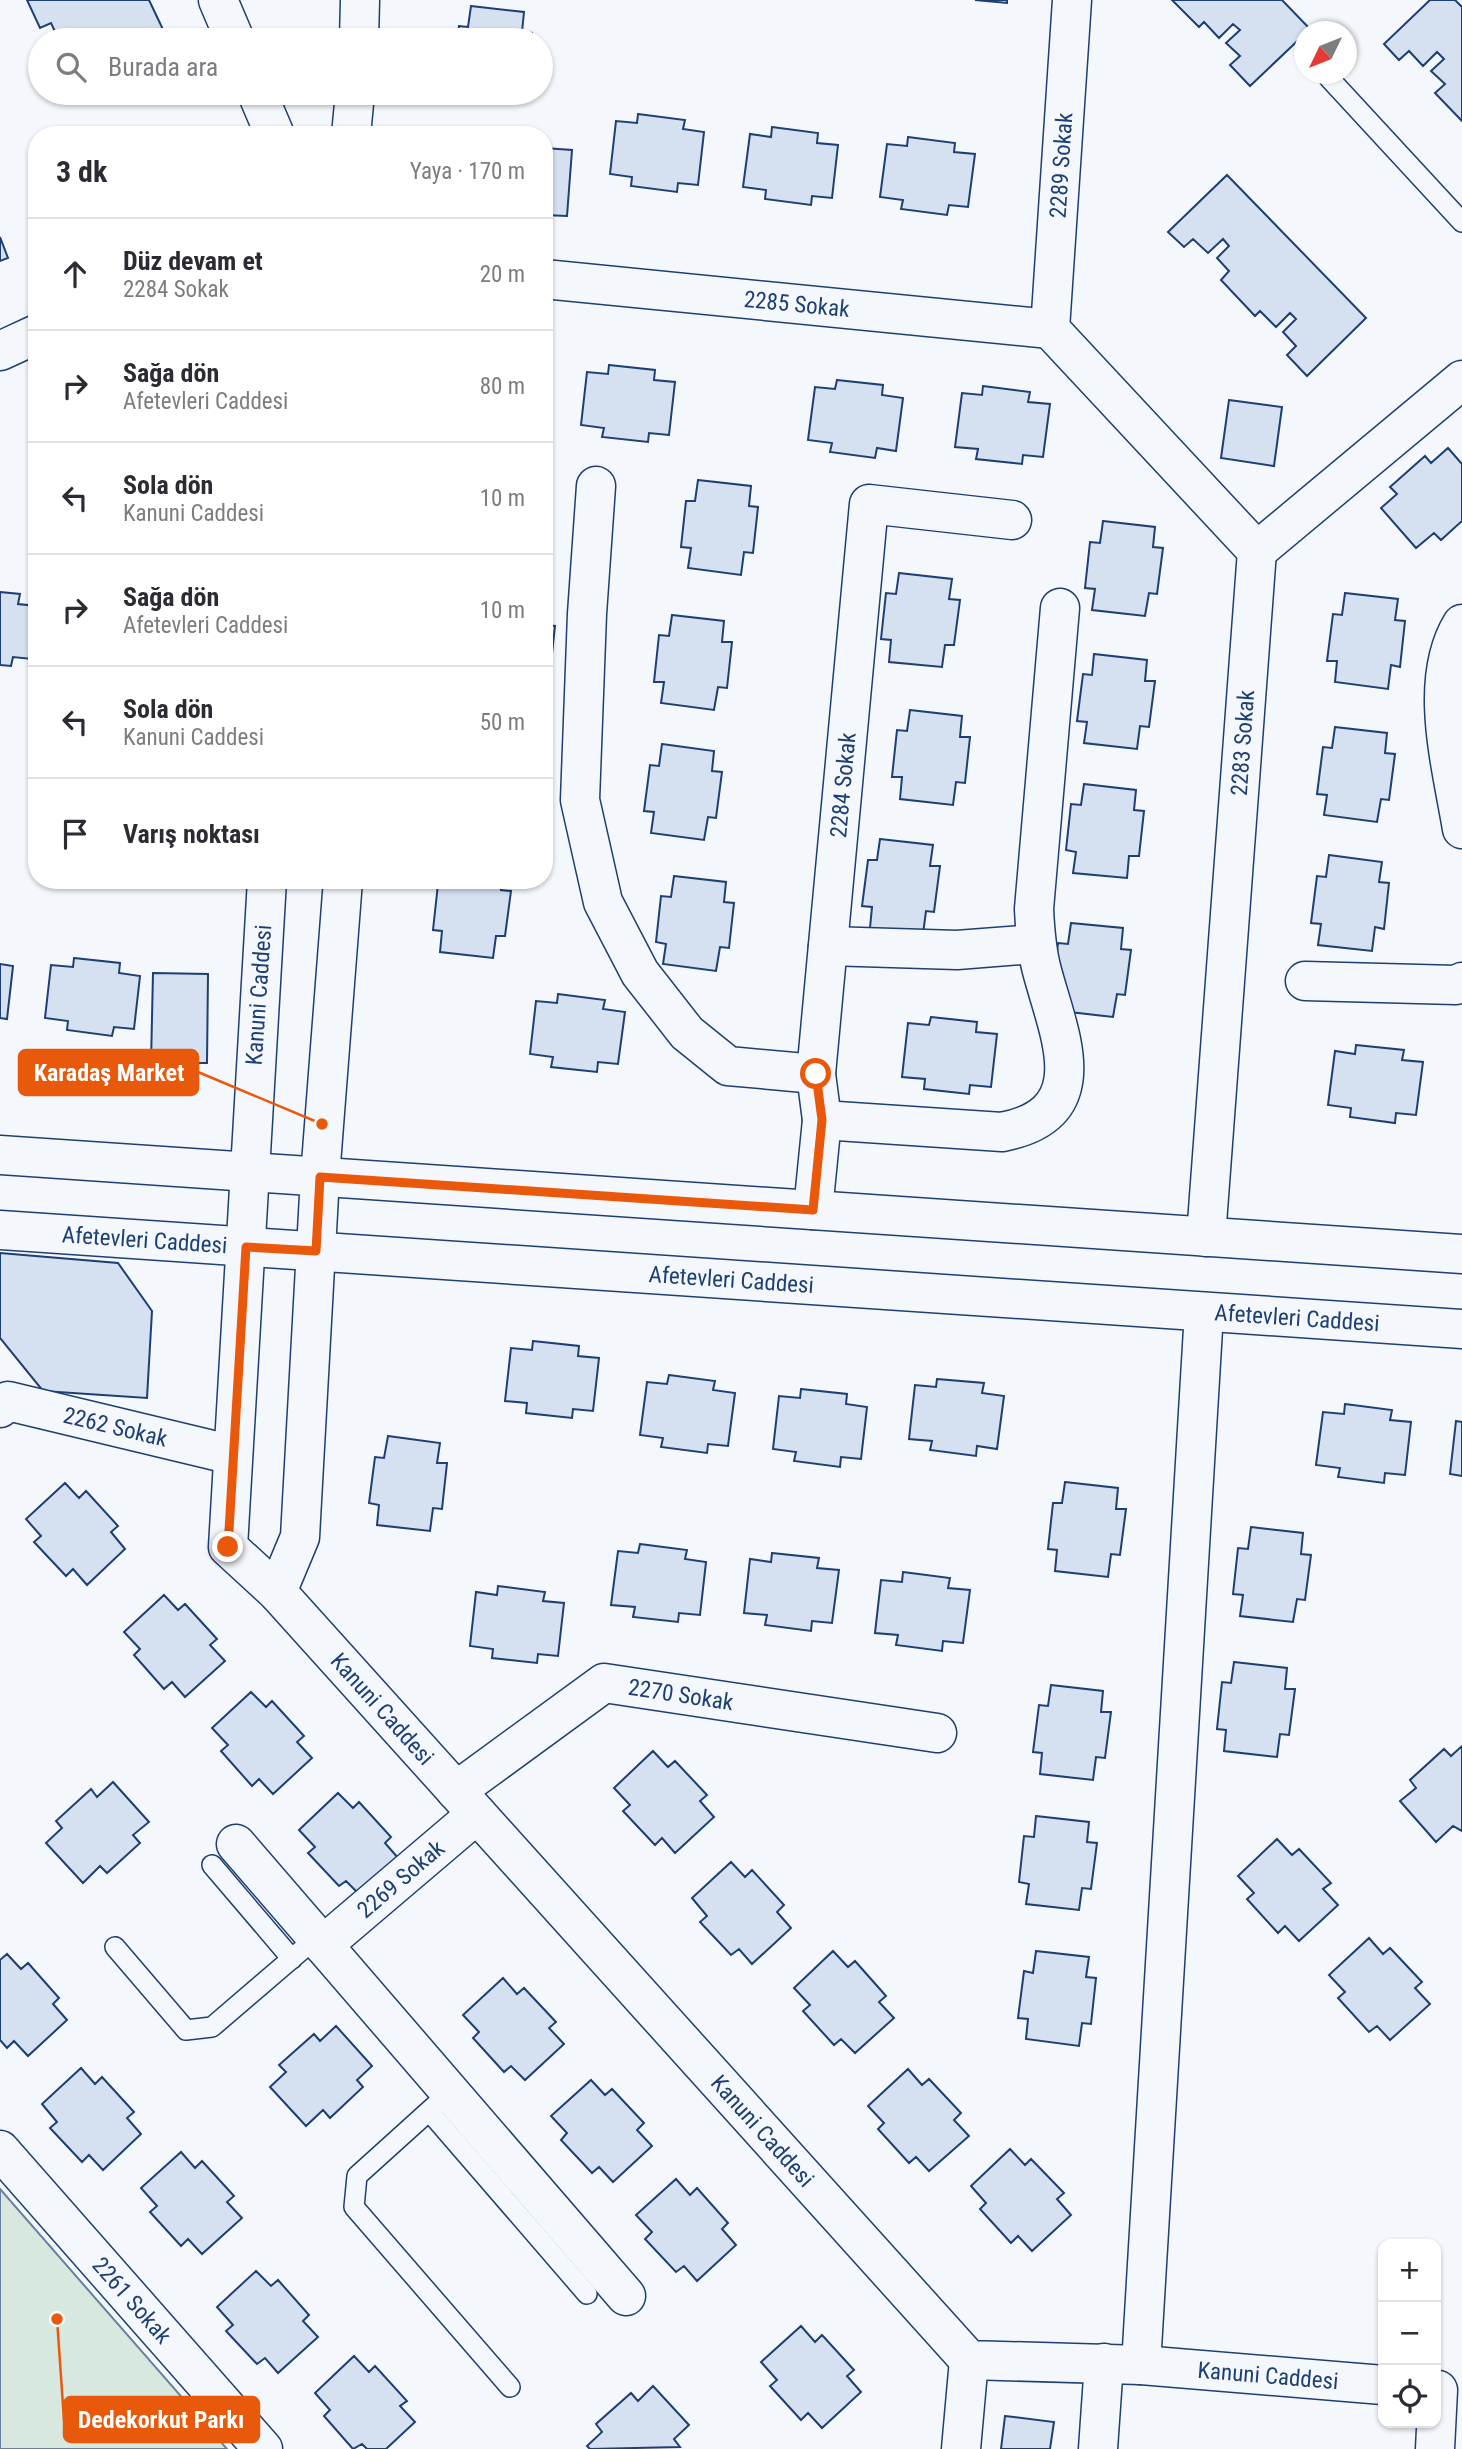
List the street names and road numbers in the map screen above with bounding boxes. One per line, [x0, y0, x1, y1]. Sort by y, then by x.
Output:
street label: 2289 Sokak [1044, 111, 1078, 219]
street label: 2285 Sokak [743, 285, 851, 323]
street label: 2283 Sokak [1226, 689, 1260, 797]
street label: 2284 Sokak [825, 730, 861, 839]
street label: Kanuni Caddesi [241, 924, 277, 1066]
street label: Afetevleri Caddesi [61, 1221, 228, 1259]
street label: Afetevleri Caddesi [648, 1260, 815, 1299]
street label: Afetevleri Caddesi [1214, 1299, 1380, 1337]
street label: 2262 Sokak [61, 1401, 171, 1452]
street label: Kanuni Caddesi [325, 1647, 440, 1770]
street label: 2270 Sokak [627, 1673, 736, 1716]
street label: 2269 Sokak [352, 1834, 450, 1924]
street label: Kanuni Caddesi [705, 2069, 820, 2192]
street label: 2261 Sokak [87, 2251, 178, 2349]
street label: Kanuni Caddesi [1197, 2356, 1339, 2395]

